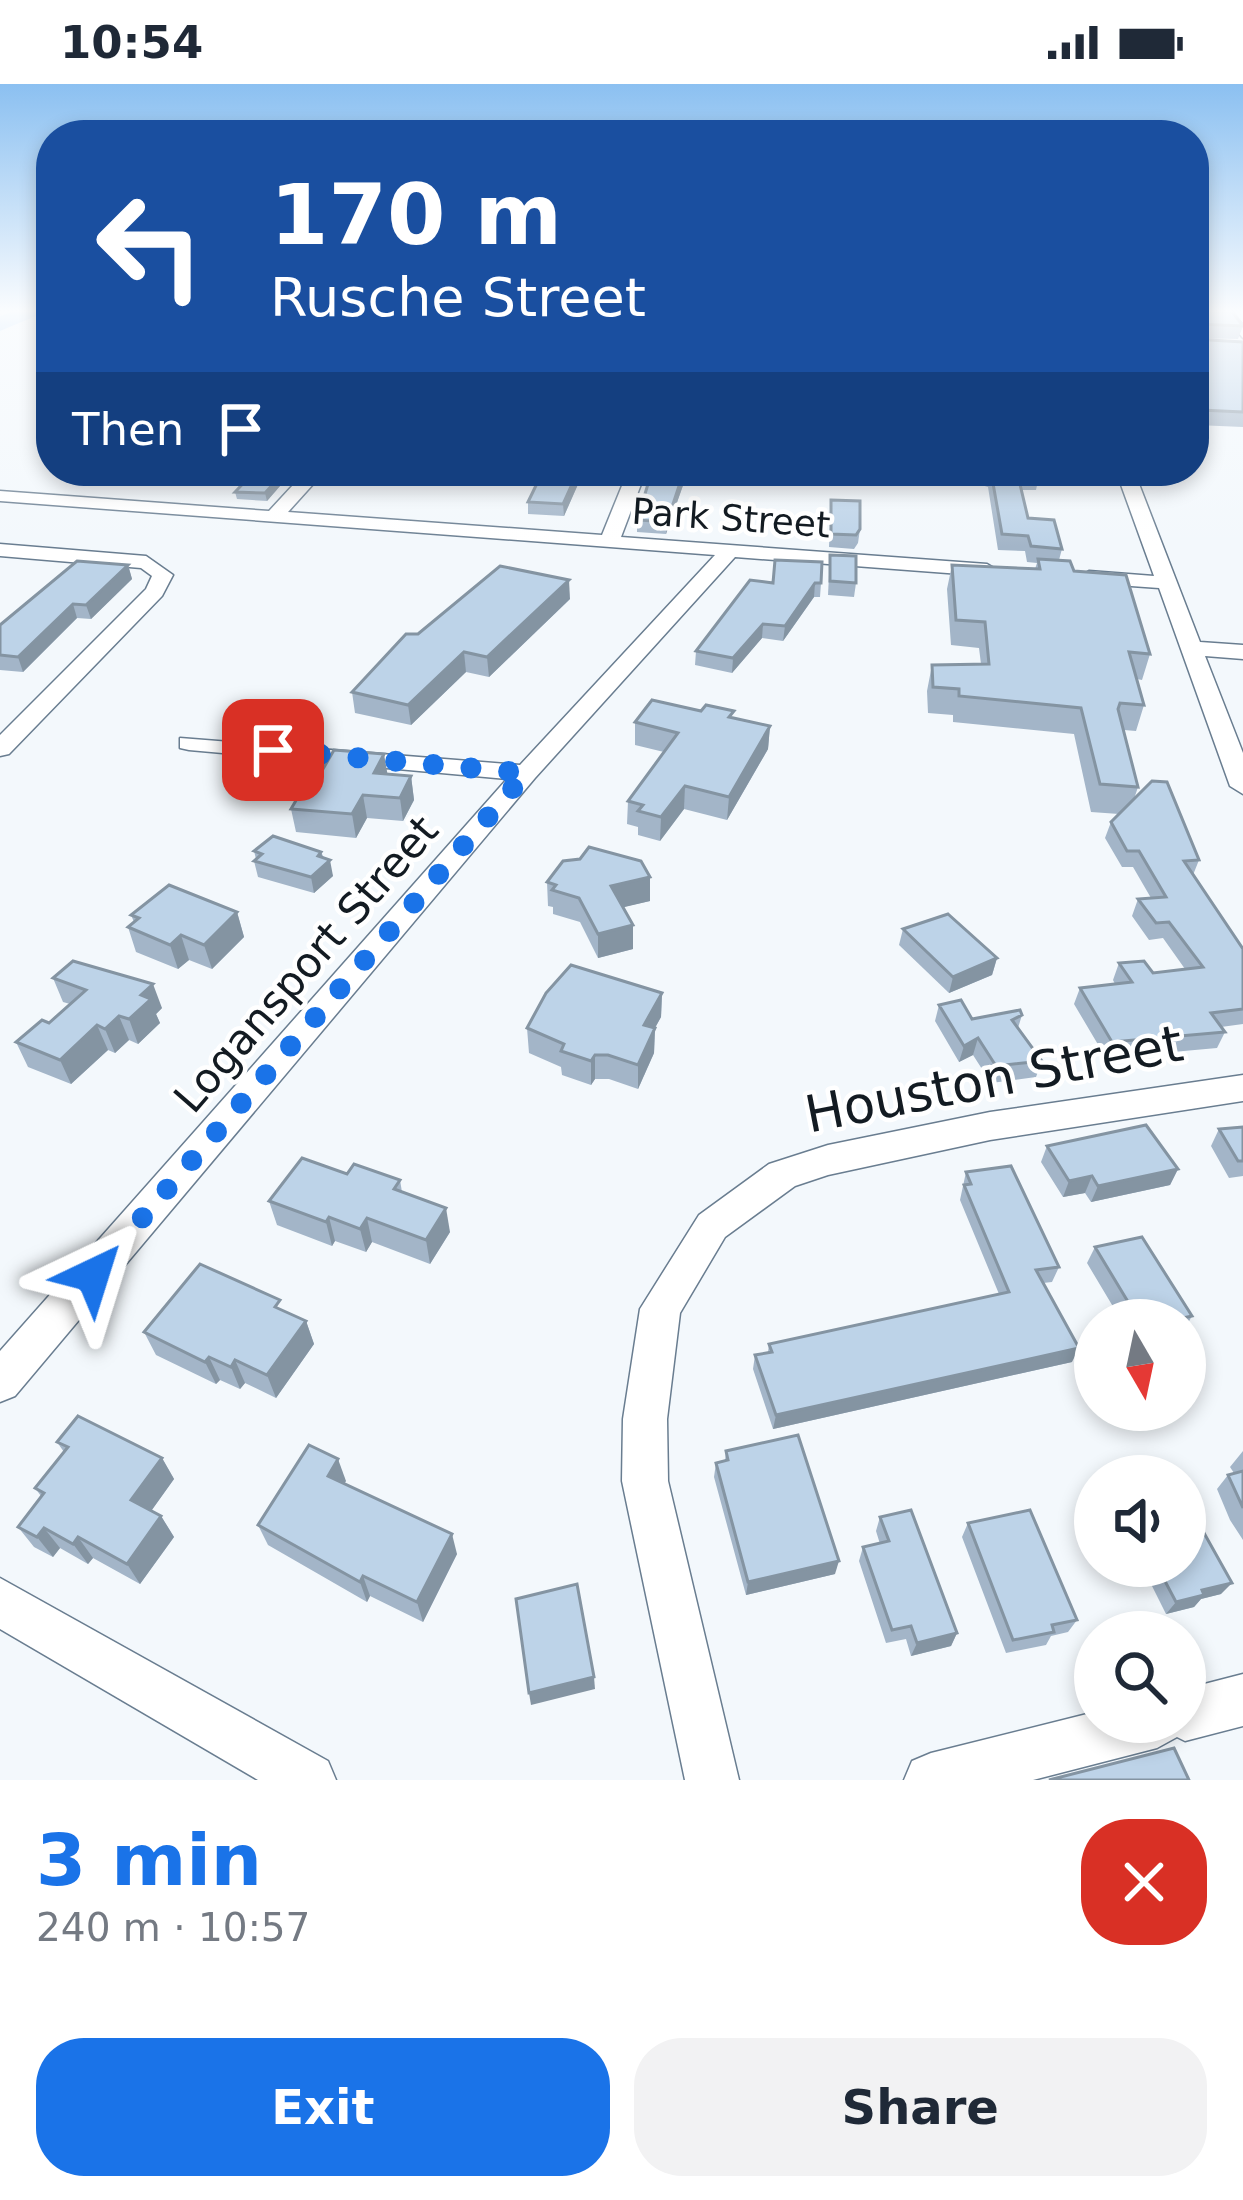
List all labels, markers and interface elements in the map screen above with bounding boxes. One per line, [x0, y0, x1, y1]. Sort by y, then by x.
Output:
text: 10:54 [60, 16, 203, 69]
text: 170 m [270, 166, 562, 264]
icon: left [72, 168, 228, 324]
text: Rusche Street [270, 266, 646, 329]
icon: arrive [208, 396, 274, 462]
text: Then [72, 403, 184, 456]
street label: Park Street [630, 491, 832, 545]
pin [222, 699, 324, 801]
icon: arrive [240, 717, 306, 783]
street label: Logansport Street [164, 806, 448, 1122]
street label: Houston Street [800, 1013, 1188, 1145]
position arrow [30.0, 1212, 156.0, 1338]
north arrow [1074, 1299, 1206, 1431]
map controls [1074, 1299, 1206, 1743]
button: sound [1074, 1455, 1206, 1587]
button: search [1074, 1611, 1206, 1743]
text: 3 min [36, 1818, 262, 1902]
button: close [1081, 1819, 1207, 1945]
text: 240 m · 10:57 [36, 1905, 310, 1950]
button: Exit [36, 2038, 610, 2176]
button: Share [634, 2038, 1207, 2176]

